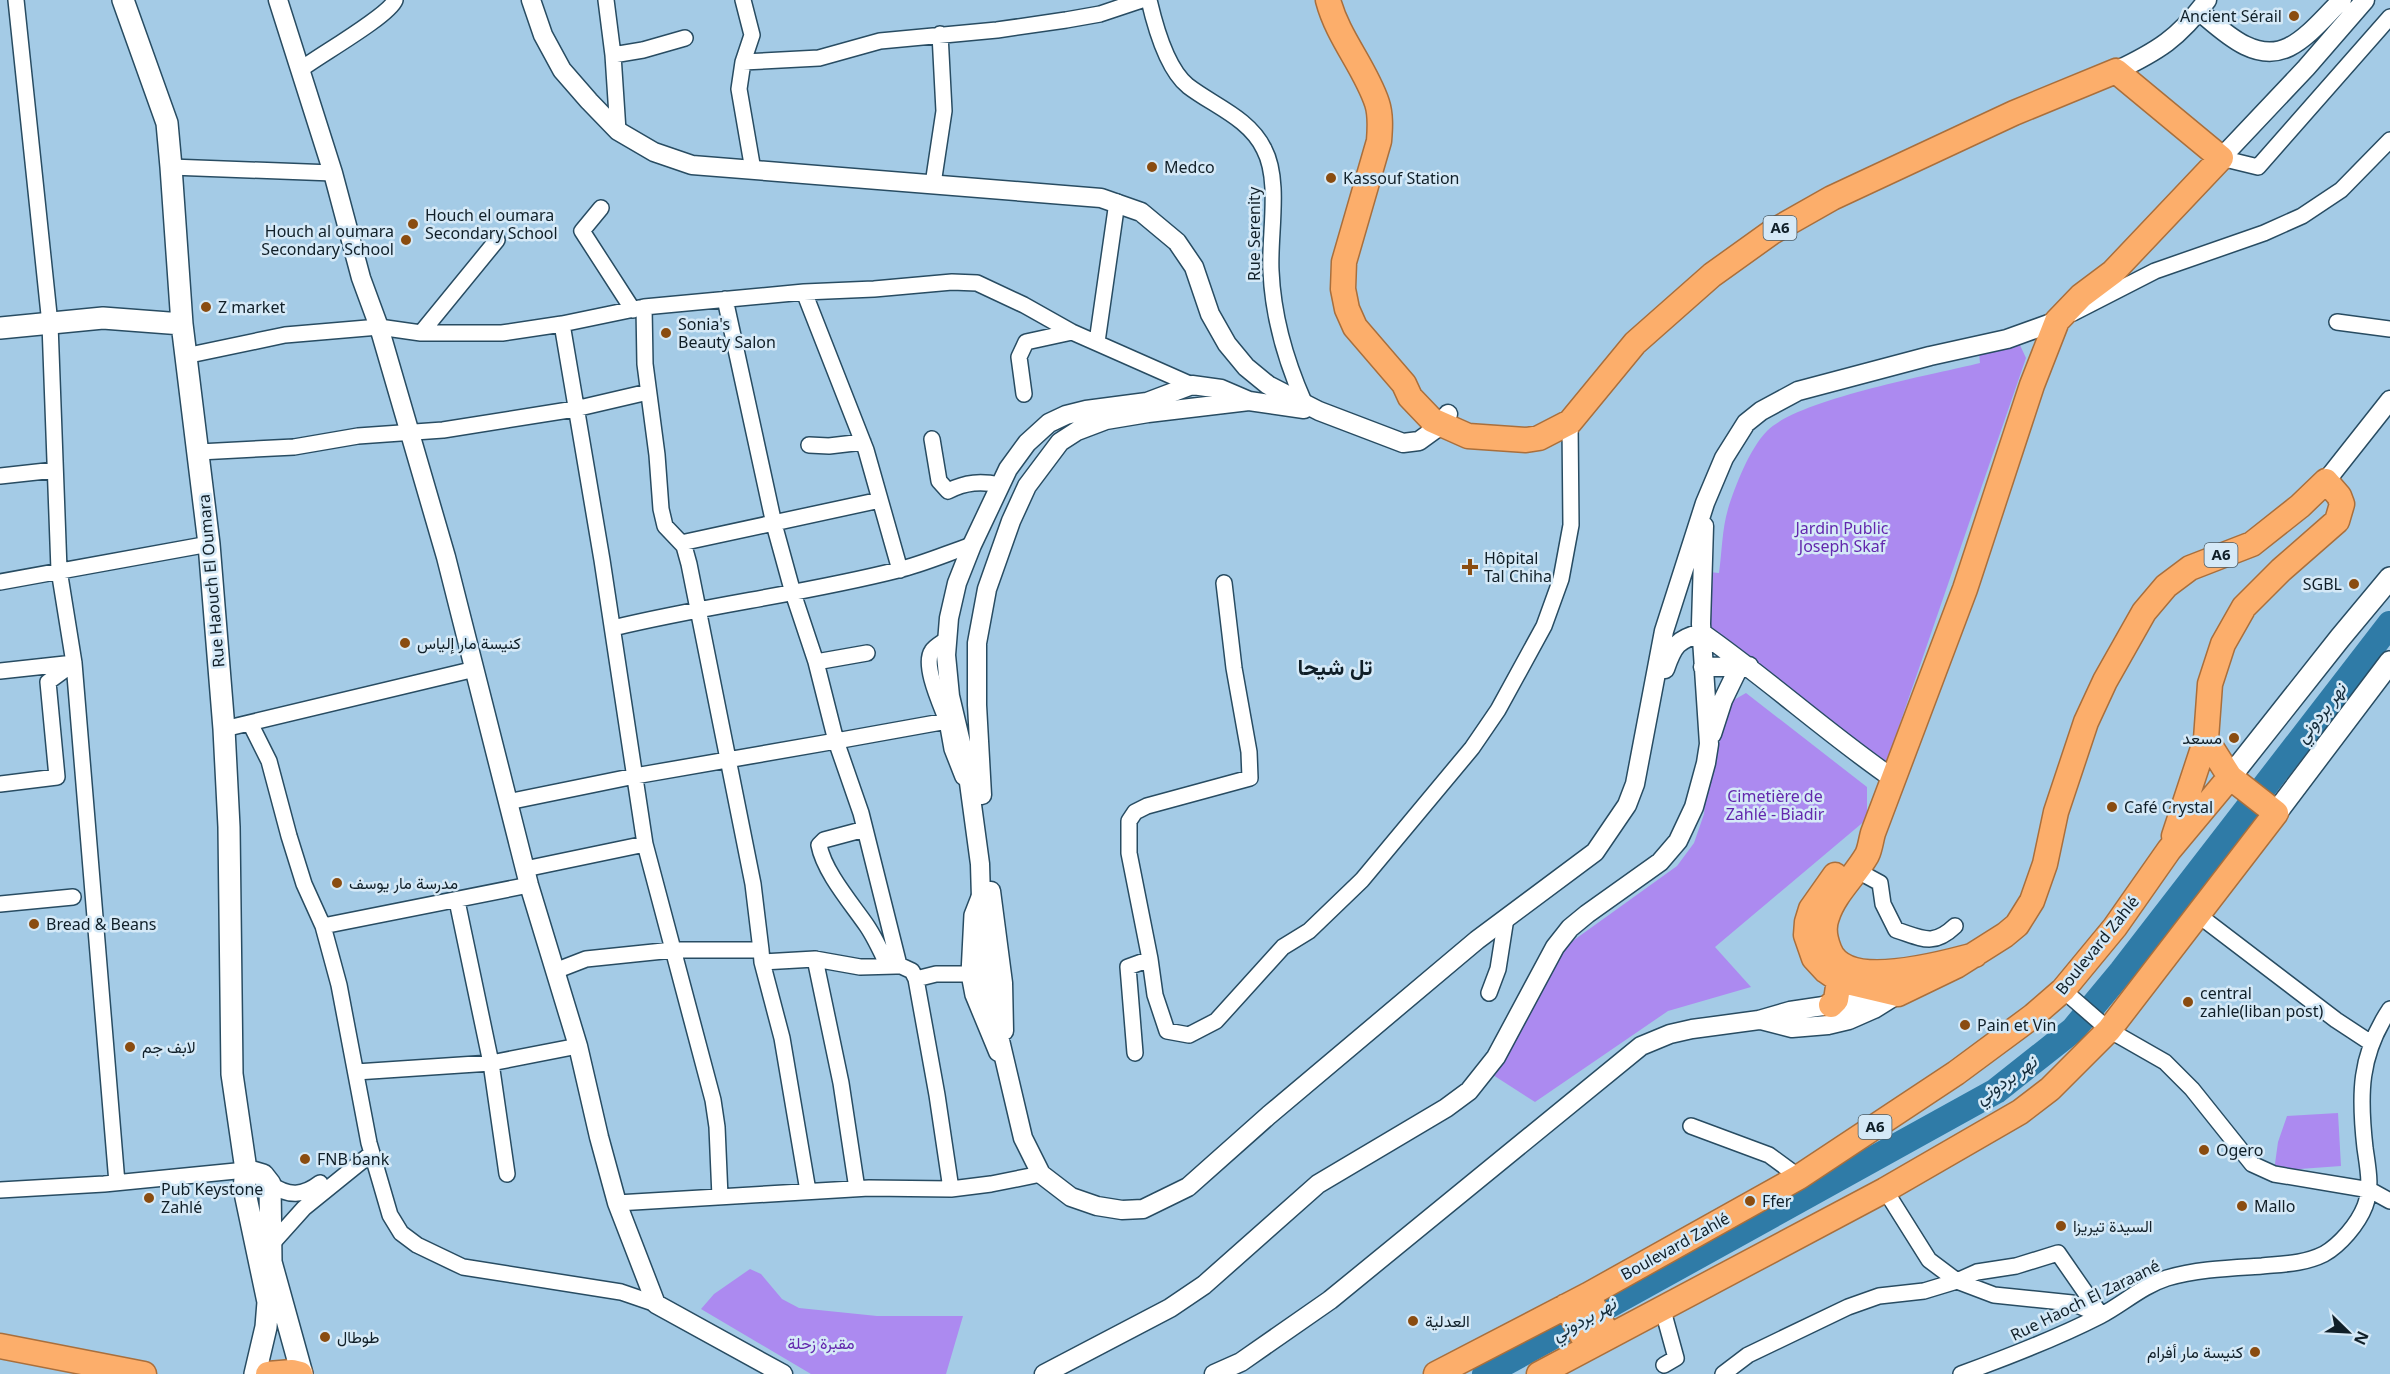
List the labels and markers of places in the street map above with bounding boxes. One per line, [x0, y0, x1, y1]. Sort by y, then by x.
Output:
place label: Ancient Sérail [2180, 5, 2282, 27]
marker: Ancient Sérail [2287, 9, 2301, 23]
place label: Medco [1164, 156, 1215, 178]
marker: Medco [1145, 160, 1159, 174]
place label: Kassouf Station [1343, 167, 1459, 189]
marker: Kassouf Station [1324, 171, 1338, 185]
place label: Houch el oumara Secondary School [425, 204, 558, 244]
marker: Houch el oumara Secondary School [406, 217, 420, 231]
place label: Houch al oumara Secondary School [261, 220, 394, 260]
marker: Houch al oumara Secondary School [399, 233, 413, 247]
place label: Z market [218, 296, 285, 318]
marker: Z market [199, 300, 213, 314]
place label: Sonia's Beauty Salon [678, 313, 776, 353]
marker: Sonia's Beauty Salon [659, 326, 673, 340]
place label: Hôpital Tal Chiha [1484, 547, 1552, 587]
marker: Hôpital Tal Chiha [1461, 558, 1479, 576]
place label: SGBL [2303, 573, 2342, 595]
marker: SGBL [2347, 577, 2361, 591]
place label: كنيسة مار إلياس [417, 632, 521, 654]
marker: كنيسة مار إلياس [398, 636, 412, 650]
place label: مسعد [2182, 727, 2222, 749]
marker: مسعد [2227, 731, 2241, 745]
place label: Café Crystal [2124, 796, 2213, 818]
marker: Café Crystal [2105, 800, 2119, 814]
place label: مدرسة مار يوسف [349, 872, 458, 894]
marker: مدرسة مار يوسف [330, 876, 344, 890]
place label: Bread & Beans [46, 913, 157, 935]
marker: Bread & Beans [27, 917, 41, 931]
place label: central zahle(liban post) [2200, 982, 2323, 1022]
marker: central zahle(liban post) [2181, 995, 2195, 1009]
place label: Pain et Vin [1977, 1014, 2056, 1036]
marker: Pain et Vin [1958, 1018, 1972, 1032]
place label: لابف جم [142, 1036, 196, 1058]
marker: لابف جم [123, 1040, 137, 1054]
place label: Ogero [2216, 1139, 2263, 1161]
marker: Ogero [2197, 1143, 2211, 1157]
place label: FNB bank [317, 1148, 390, 1170]
marker: FNB bank [298, 1152, 312, 1166]
place label: Pub Keystone Zahlé [161, 1178, 263, 1218]
place label: Ffer [1762, 1190, 1792, 1212]
marker: Pub Keystone Zahlé [142, 1191, 156, 1205]
marker: Ffer [1743, 1194, 1757, 1208]
place label: Mallo [2254, 1195, 2295, 1217]
marker: Mallo [2235, 1199, 2249, 1213]
place label: السيدة تيريزا [2073, 1215, 2153, 1237]
marker: السيدة تيريزا [2054, 1219, 2068, 1233]
place label: العدلية [1425, 1310, 1470, 1332]
marker: العدلية [1406, 1314, 1420, 1328]
place label: طوطال [337, 1326, 379, 1348]
marker: طوطال [318, 1330, 332, 1344]
place label: كنيسة مار أفرام [2147, 1341, 2243, 1363]
marker: كنيسة مار أفرام [2248, 1345, 2262, 1359]

